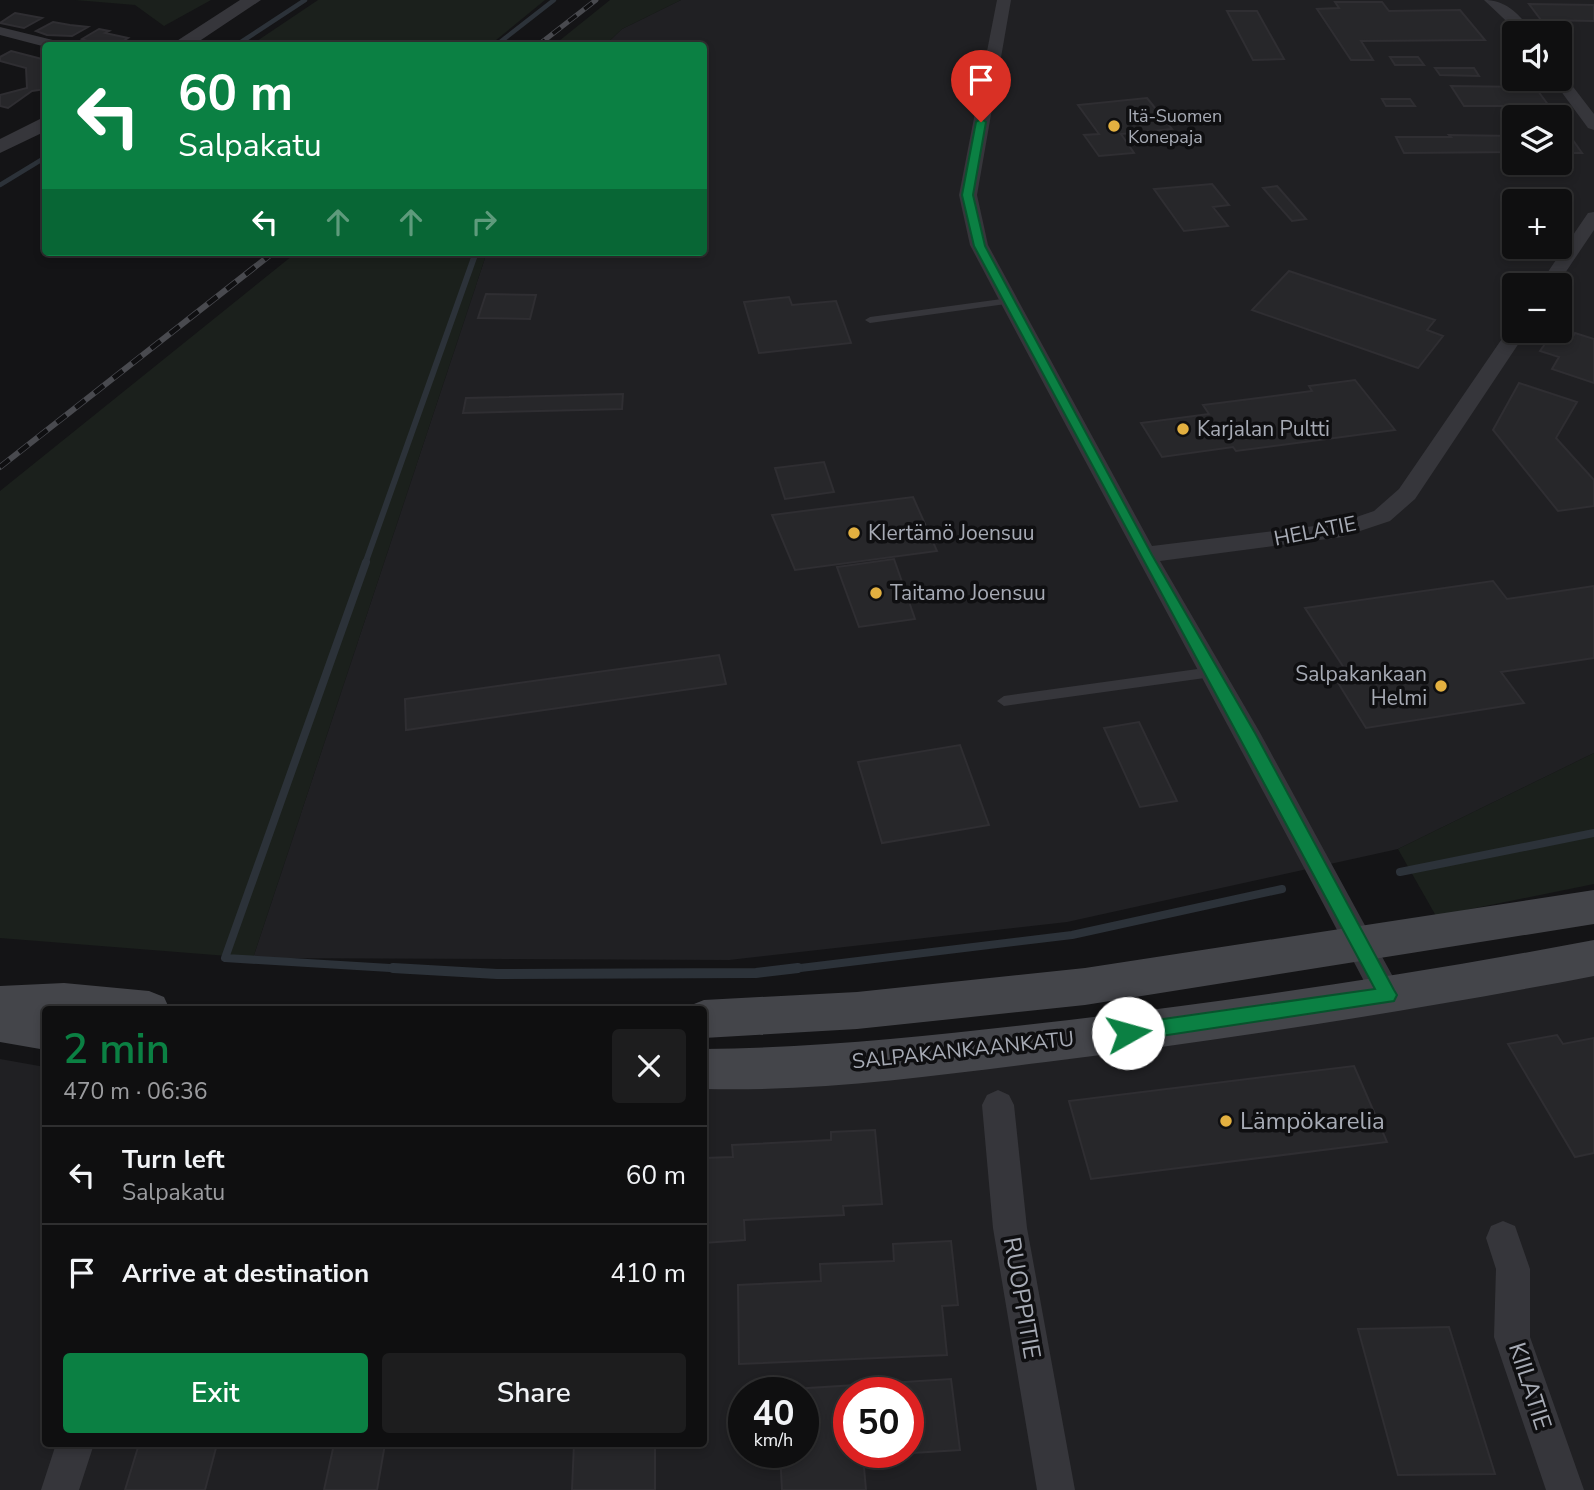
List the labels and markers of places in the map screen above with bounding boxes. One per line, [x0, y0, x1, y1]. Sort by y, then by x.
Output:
pin [951, 50, 1011, 122]
place label: Itä-Suomen Konepaja [1128, 104, 1222, 149]
marker: Itä-Suomen Konepaja [1106, 118, 1122, 134]
place label: Karjalan Pultti [1197, 415, 1330, 443]
marker: Karjalan Pultti [1175, 421, 1191, 437]
place label: KIertämö Joensuu [868, 519, 1035, 547]
marker: KIertämö Joensuu [846, 525, 862, 541]
place label: Taitamo Joensuu [890, 579, 1046, 607]
marker: Taitamo Joensuu [868, 585, 884, 601]
place label: Salpakankaan Helmi [1295, 660, 1427, 712]
marker: Salpakankaan Helmi [1433, 678, 1449, 694]
place label: Lämpökarelia [1240, 1105, 1385, 1137]
marker: Lämpökarelia [1218, 1113, 1234, 1129]

